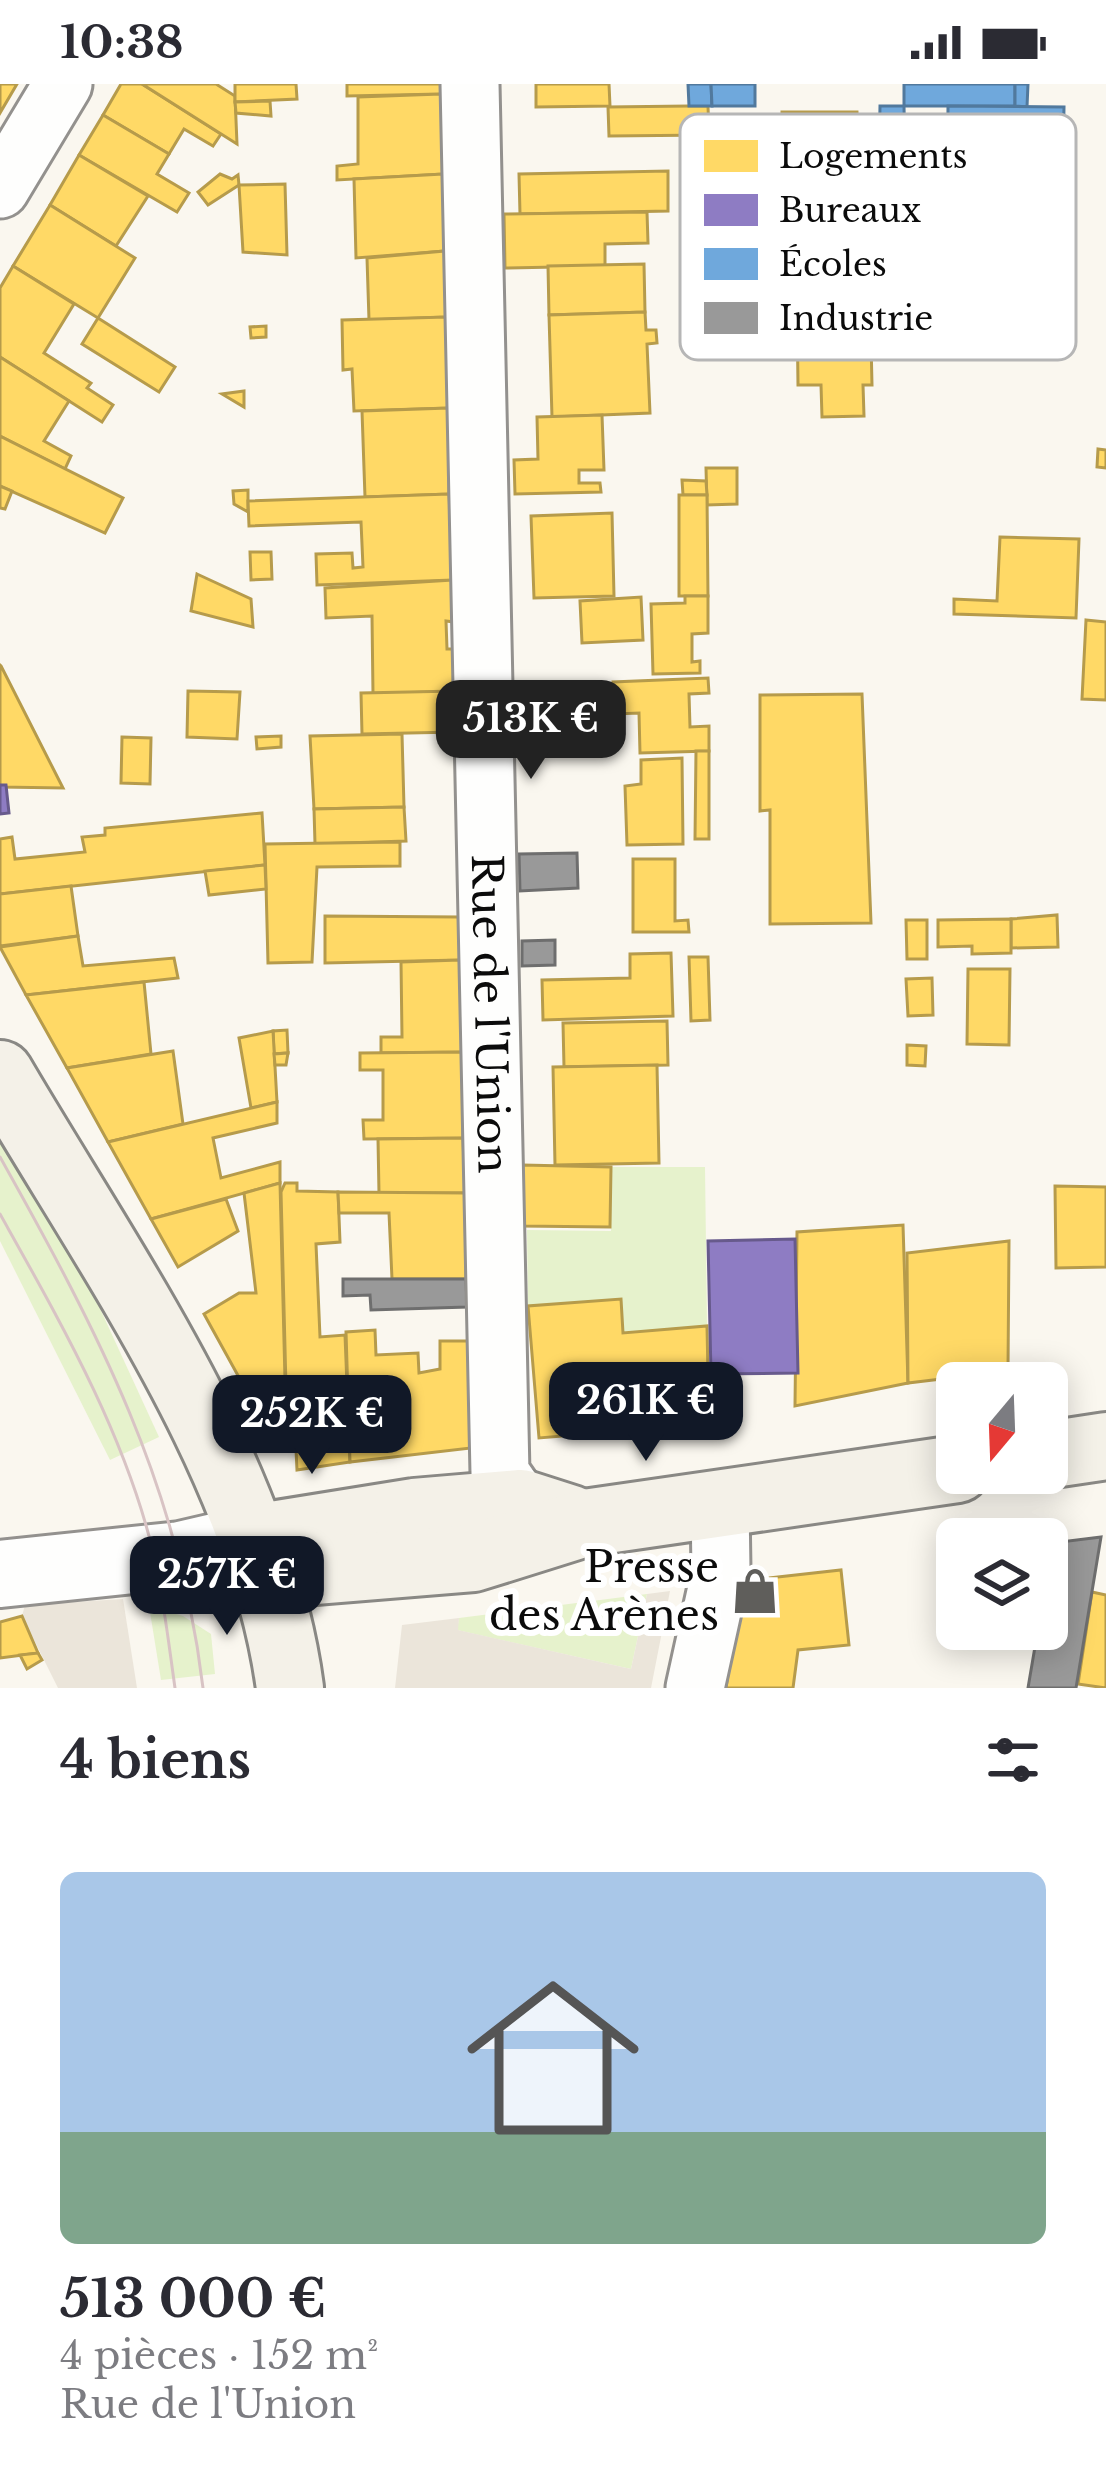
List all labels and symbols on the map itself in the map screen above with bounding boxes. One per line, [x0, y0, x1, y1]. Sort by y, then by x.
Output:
legend [680, 114, 1076, 360]
text: Logements [779, 136, 968, 177]
text: Bureaux [779, 190, 921, 231]
text: Écoles [779, 244, 887, 285]
text: Industrie [779, 298, 933, 339]
pin: 513K € [433, 680, 629, 782]
street label: Rue de l'Union [461, 854, 520, 1174]
pin: 261K € [548, 1362, 744, 1464]
north arrow [936, 1362, 1068, 1494]
pin: 252K € [214, 1375, 410, 1477]
pin: 257K € [129, 1536, 325, 1638]
place label: Presse des Arènes [489, 1541, 719, 1641]
shop icon: Presse des Arènes [730, 1566, 780, 1616]

